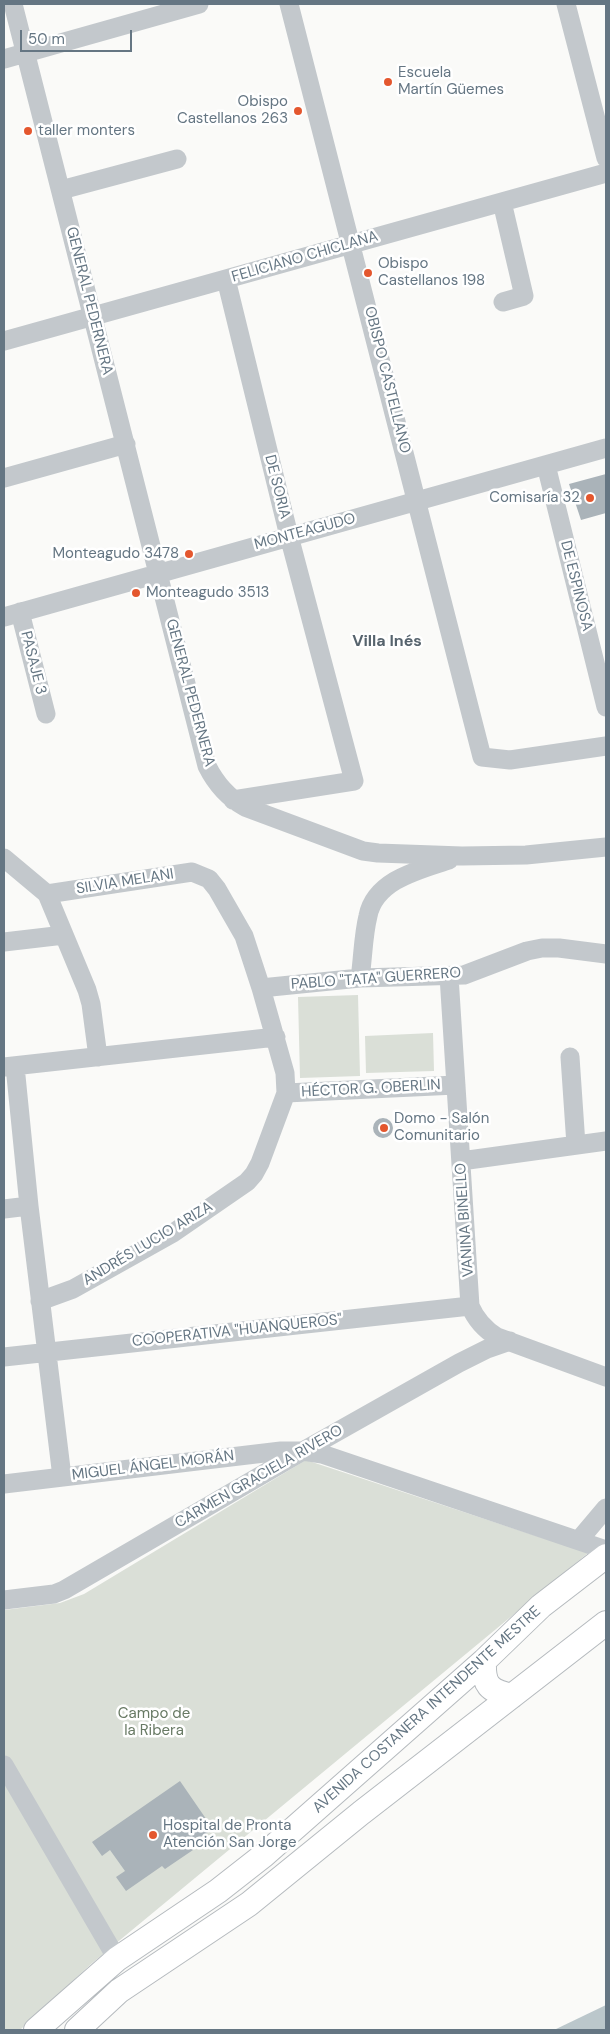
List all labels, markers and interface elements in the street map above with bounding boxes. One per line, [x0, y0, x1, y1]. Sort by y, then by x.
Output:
scale bar [22, 20, 135, 52]
text: 50 m [28, 29, 65, 49]
place label: Escuela Martín Güemes [398, 64, 504, 99]
marker: Escuela Martín Güemes [382, 76, 394, 88]
place label: Obispo Castellanos 263 [177, 93, 288, 128]
marker: Obispo Castellanos 263 [292, 105, 304, 117]
place label: taller monters [38, 122, 135, 140]
marker: taller monters [22, 125, 34, 137]
street label: GENERAL PEDERNERA [62, 225, 116, 377]
street label: FELICIANO CHICLANA [230, 227, 380, 287]
place label: Obispo Castellanos 198 [378, 255, 485, 290]
marker: Obispo Castellanos 198 [362, 267, 374, 279]
street label: OBISPO CASTELLANO [360, 305, 414, 455]
street label: DE SORIA [260, 453, 294, 521]
place label: Comisaría 32 [489, 489, 580, 507]
marker: Comisaría 32 [584, 492, 596, 504]
street label: MONTEAGUDO [252, 510, 358, 554]
street label: DE ESPINOSA [556, 539, 596, 633]
place label: Monteagudo 3478 [52, 545, 179, 563]
marker: Monteagudo 3478 [183, 548, 195, 560]
place label: Monteagudo 3513 [146, 584, 269, 602]
marker: Monteagudo 3513 [130, 587, 142, 599]
street label: GENERAL PEDERNERA [162, 617, 218, 769]
street label: PASAJE 3 [16, 629, 50, 697]
district label: Villa Inés [352, 632, 422, 652]
street label: SILVIA MELANI [75, 865, 175, 899]
street label: PABLO "TATA" GUERRERO [290, 964, 462, 994]
street label: HÉCTOR G. OBERLIN [301, 1076, 441, 1102]
place label: Domo - Salón Comunitario [394, 1110, 489, 1145]
marker: Domo - Salón Comunitario [378, 1122, 390, 1134]
street label: VANINA BINELLO [452, 1162, 478, 1278]
street label: ANDRÉS LUCIO ARIZA [80, 1198, 216, 1290]
street label: COOPERATIVA "HUANQUEROS" [131, 1311, 343, 1351]
street label: CARMEN GRACIELA RIVERO [172, 1422, 346, 1532]
street label: MIGUEL ÁNGEL MORÁN [71, 1447, 235, 1485]
street label: AVENIDA COSTANERA INTENDENTE MESTRE [309, 1603, 545, 1817]
park label: Campo de la Ribera [118, 1705, 190, 1740]
place label: Hospital de Pronta Atención San Jorge [163, 1817, 297, 1852]
marker: Hospital de Pronta Atención San Jorge [147, 1829, 159, 1841]

